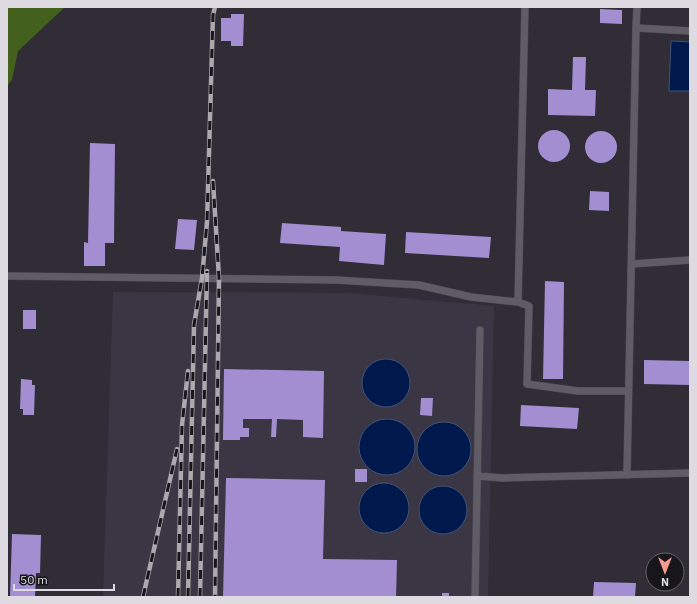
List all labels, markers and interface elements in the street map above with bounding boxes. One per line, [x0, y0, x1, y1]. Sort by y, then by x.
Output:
north arrow [645, 552, 685, 592]
scale bar [14, 566, 114, 592]
text: 50 m [20, 572, 48, 587]
text: N [661, 575, 669, 589]

